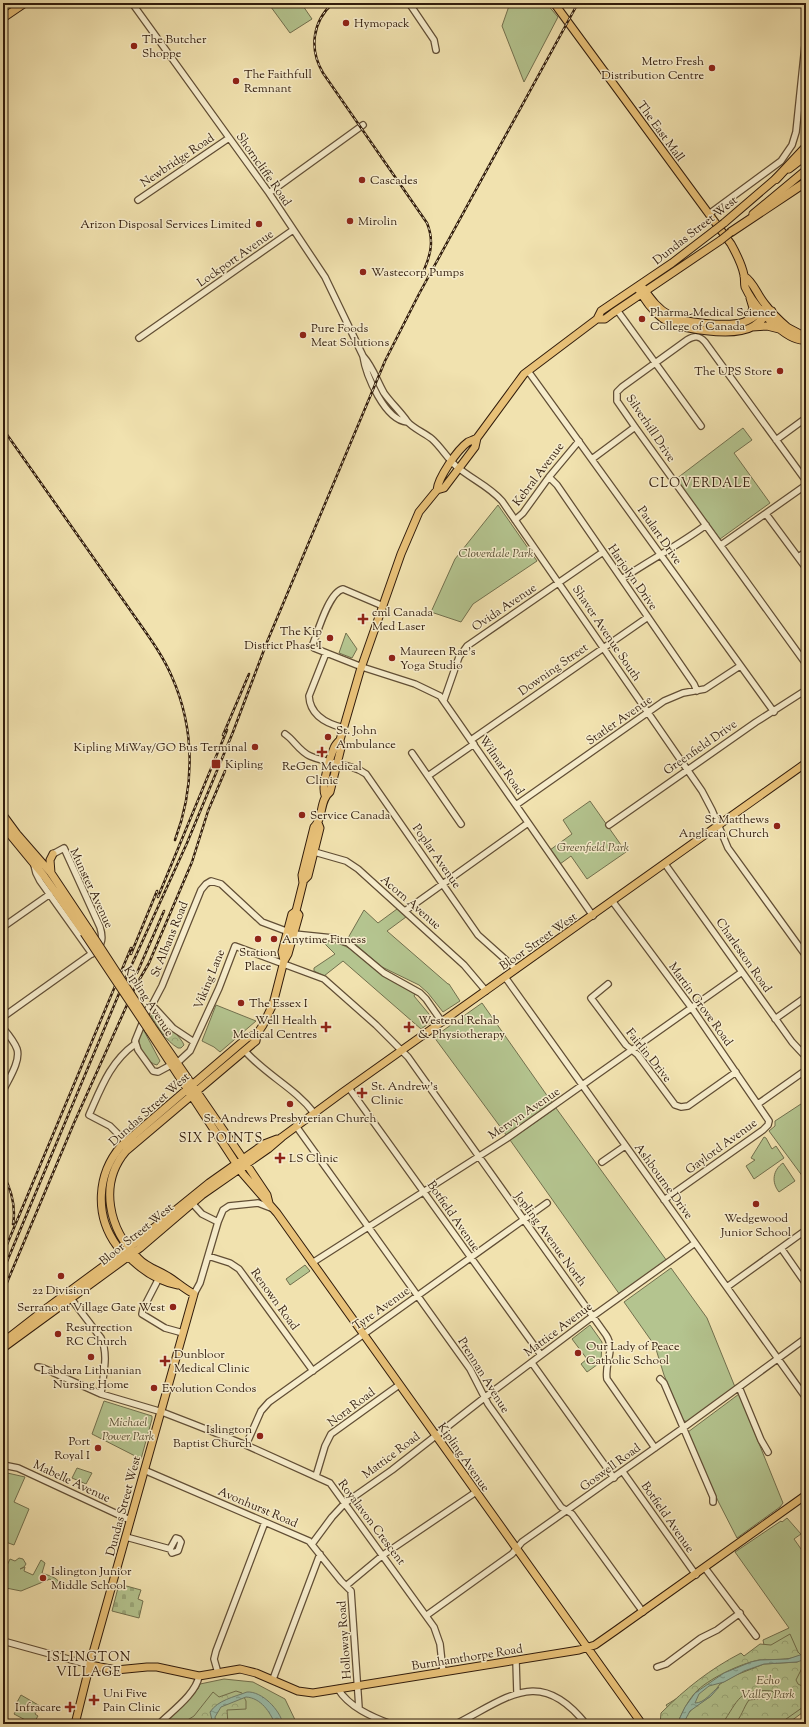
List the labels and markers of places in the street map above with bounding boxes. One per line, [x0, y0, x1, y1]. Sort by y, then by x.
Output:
place label: Hymopack [354, 15, 410, 33]
marker: Hymopack [341, 18, 351, 28]
place label: The Butcher Shoppe [142, 31, 207, 63]
marker: The Butcher Shoppe [129, 41, 139, 51]
place label: Metro Fresh Distribution Centre [601, 53, 704, 85]
marker: Metro Fresh Distribution Centre [707, 63, 717, 73]
place label: The Faithfull Remnant [244, 66, 312, 98]
marker: The Faithfull Remnant [231, 76, 241, 86]
place label: Cascades [370, 172, 418, 190]
marker: Cascades [357, 175, 367, 185]
place label: Mirolin [358, 213, 397, 231]
place label: Arizon Disposal Services Limited [80, 216, 251, 234]
marker: Mirolin [345, 216, 355, 226]
marker: Arizon Disposal Services Limited [254, 219, 264, 229]
place label: Wastecorp Pumps [371, 264, 464, 282]
marker: Wastecorp Pumps [358, 267, 368, 277]
place label: Pharma-Medical Science College of Canada [650, 304, 776, 336]
marker: Pharma-Medical Science College of Canada [637, 314, 647, 324]
place label: Pure Foods Meat Solutions [311, 320, 389, 352]
marker: Pure Foods Meat Solutions [298, 330, 308, 340]
place label: The UPS Store [694, 363, 772, 381]
marker: The UPS Store [775, 366, 785, 376]
place label: cml Canada Med Laser [372, 604, 434, 636]
marker: cml Canada Med Laser [357, 613, 369, 625]
place label: The Kip District Phase I [244, 623, 322, 655]
marker: The Kip District Phase I [325, 633, 335, 643]
place label: Maureen Rae's Yoga Studio [400, 643, 476, 675]
marker: Maureen Rae's Yoga Studio [387, 653, 397, 663]
place label: St. John Ambulance [336, 722, 396, 754]
marker: St. John Ambulance [323, 732, 333, 742]
place label: Kipling MiWay/GO Bus Terminal [74, 739, 248, 757]
marker: Kipling MiWay/GO Bus Terminal [250, 742, 260, 752]
marker: ReGen Medical Clinic [316, 746, 328, 758]
place label: Kipling [225, 756, 263, 774]
marker: Kipling [210, 758, 222, 770]
place label: ReGen Medical Clinic [282, 758, 363, 790]
place label: Service Canada [310, 807, 391, 825]
marker: Service Canada [297, 810, 307, 820]
place label: St Matthews Anglican Church [679, 811, 769, 843]
marker: St Matthews Anglican Church [772, 821, 782, 831]
place label: Anytime Fitness [282, 931, 366, 949]
marker: Station Place [253, 934, 263, 944]
marker: Anytime Fitness [269, 934, 279, 944]
place label: Station Place [239, 944, 277, 976]
place label: The Essex I [249, 995, 308, 1013]
marker: The Essex I [236, 998, 246, 1008]
place label: Well Health Medical Centres [233, 1012, 317, 1044]
place label: Westend Rehab & Physiotherapy [418, 1012, 505, 1044]
marker: Well Health Medical Centres [320, 1021, 332, 1033]
marker: Westend Rehab & Physiotherapy [403, 1021, 415, 1033]
place label: St. Andrew's Clinic [371, 1078, 438, 1110]
marker: St. Andrew's Clinic [356, 1087, 368, 1099]
marker: St. Andrews Presbyterian Church [285, 1099, 295, 1109]
place label: St. Andrews Presbyterian Church [203, 1110, 377, 1128]
place label: LS Clinic [289, 1150, 339, 1168]
marker: LS Clinic [274, 1152, 286, 1164]
marker: Wedgewood Junior School [751, 1199, 761, 1209]
place label: Wedgewood Junior School [720, 1210, 792, 1242]
marker: 22 Division [56, 1271, 66, 1281]
place label: 22 Division [32, 1282, 90, 1300]
place label: Serrano at Village Gate West [17, 1299, 165, 1317]
marker: Serrano at Village Gate West [168, 1302, 178, 1312]
place label: Resurrection RC Church [66, 1319, 133, 1351]
marker: Resurrection RC Church [53, 1329, 63, 1339]
place label: Our Lady of Peace Catholic School [586, 1338, 680, 1370]
place label: Dunbloor Medical Clinic [174, 1346, 250, 1378]
marker: Our Lady of Peace Catholic School [573, 1348, 583, 1358]
marker: Labdara Lithuanian Nursing Home [86, 1352, 96, 1362]
marker: Dunbloor Medical Clinic [159, 1355, 171, 1367]
place label: Labdara Lithuanian Nursing Home [40, 1362, 142, 1394]
place label: Evolution Condos [162, 1380, 257, 1398]
marker: Evolution Condos [149, 1383, 159, 1393]
place label: Islington Baptist Church [173, 1421, 252, 1453]
marker: Islington Baptist Church [255, 1431, 265, 1441]
place label: Port Royal I [54, 1433, 90, 1465]
marker: Port Royal I [93, 1443, 103, 1453]
place label: Islington Junior Middle School [51, 1563, 132, 1595]
marker: Islington Junior Middle School [38, 1573, 48, 1583]
place label: Uni Five Pain Clinic [103, 1685, 161, 1717]
marker: Uni Five Pain Clinic [88, 1694, 100, 1706]
place label: Infracare [15, 1699, 61, 1717]
marker: Infracare [64, 1701, 76, 1713]

